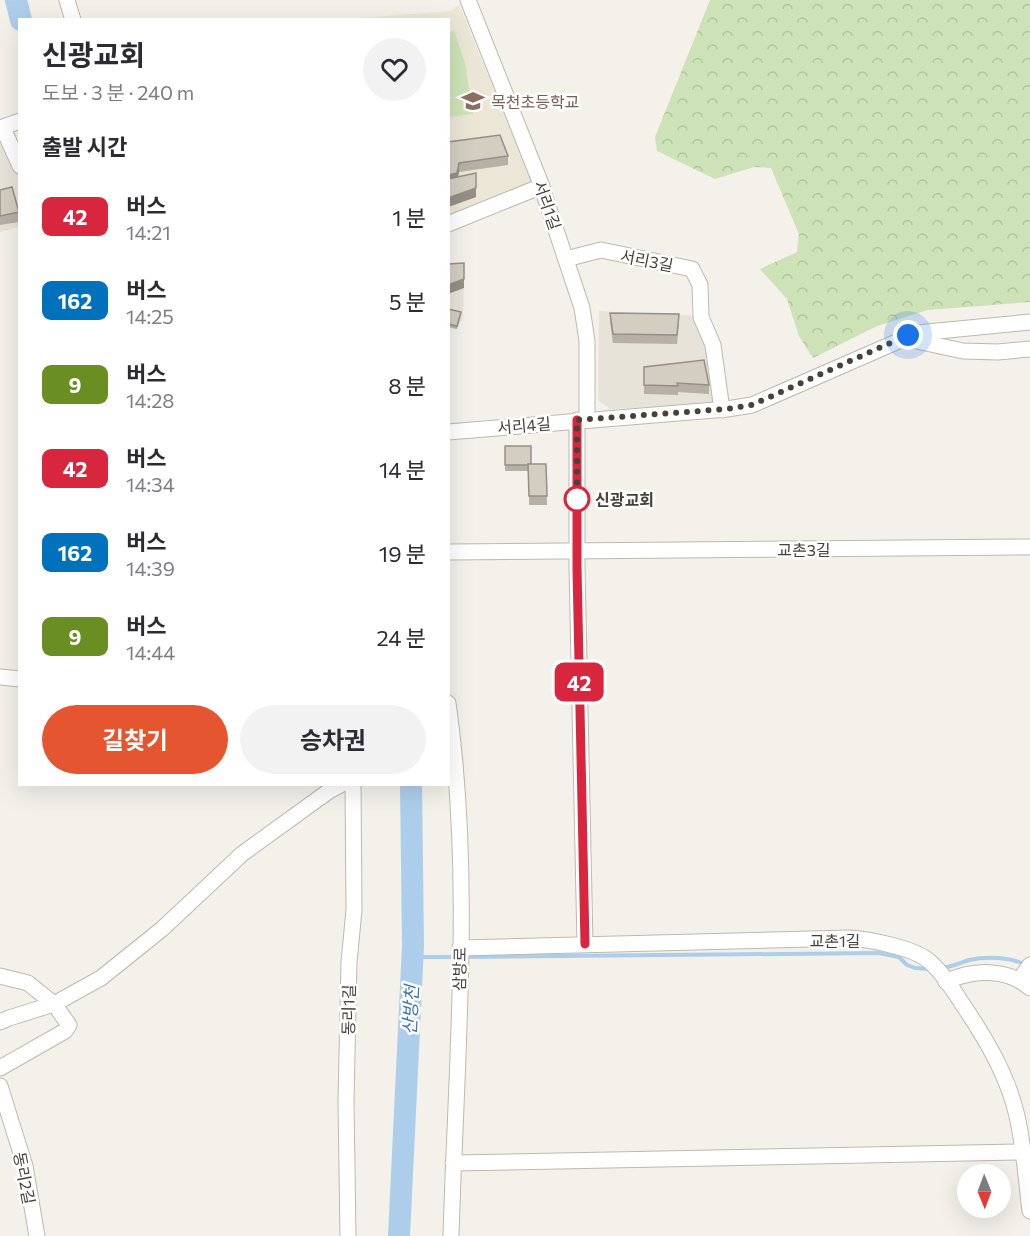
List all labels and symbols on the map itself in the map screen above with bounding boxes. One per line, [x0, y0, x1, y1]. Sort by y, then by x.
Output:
school or university icon: 목천초등학교 [460, 88, 486, 114]
place label: 목천초등학교 [491, 92, 579, 111]
street label: 서리1길 [531, 178, 565, 232]
street label: 서리3길 [619, 246, 675, 274]
your location [893, 320, 923, 350]
street label: 서리4길 [496, 413, 552, 437]
marker: 신광교회 [564, 486, 590, 512]
place label: 신광교회 [595, 490, 654, 509]
street label: 교촌3길 [777, 540, 831, 559]
line badge: 42 [552, 662, 606, 702]
street label: 교촌1길 [810, 931, 861, 950]
street label: 삼방로 [449, 946, 469, 991]
water label: 산방천 [398, 982, 422, 1035]
street label: 동리1길 [338, 984, 358, 1036]
street label: 동리2길 [11, 1150, 39, 1206]
north arrow [957, 1164, 1011, 1218]

